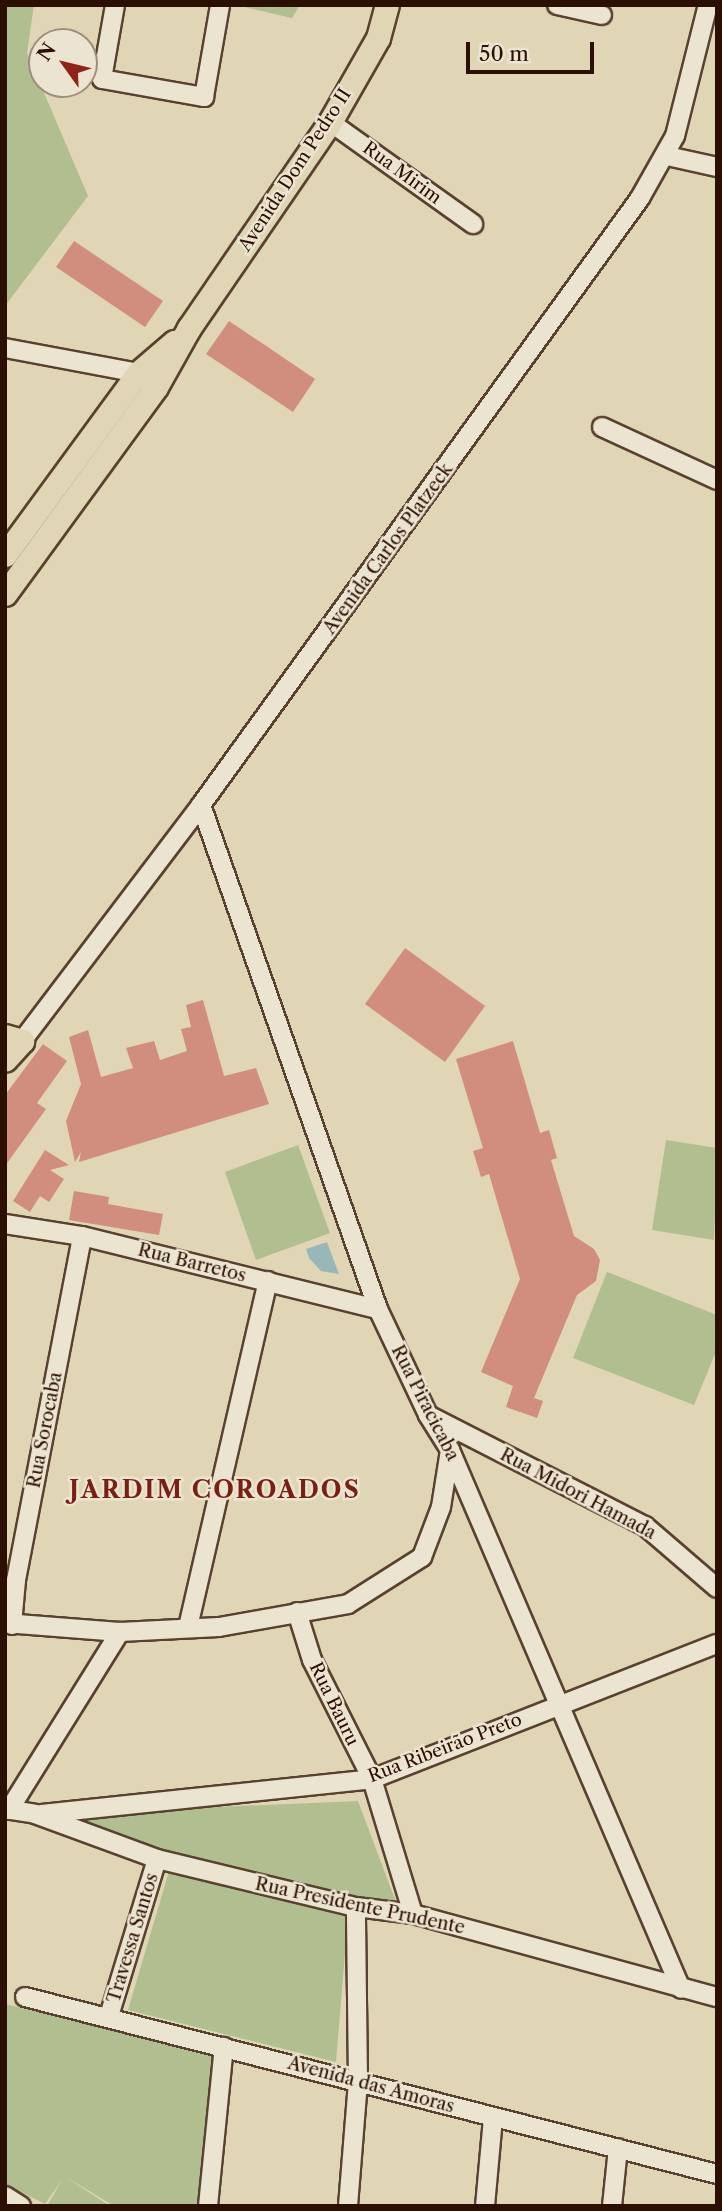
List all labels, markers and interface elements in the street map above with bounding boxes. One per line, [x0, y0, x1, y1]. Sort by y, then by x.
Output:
north arrow [28, 28, 98, 98]
scale bar [470, 28, 598, 72]
text: N [33, 39, 61, 65]
text: 50 m [479, 41, 529, 66]
street label: Avenida Dom Pedro II [234, 84, 356, 256]
street label: Rua Mirim [358, 137, 446, 209]
street label: Avenida Carlos Platzeck [319, 459, 457, 639]
street label: Rua Barretos [136, 1239, 248, 1287]
street label: Rua Piracicaba [387, 1341, 463, 1465]
street label: Rua Sorocaba [23, 1370, 67, 1490]
street label: Rua Midori Hamada [496, 1444, 660, 1544]
district label: JARDIM COROADOS [71, 1476, 359, 1504]
street label: Rua Bauru [304, 1659, 364, 1749]
street label: Rua Ribeirão Preto [365, 1709, 525, 1787]
street label: Travessa Santos [103, 1870, 163, 2006]
street label: Rua Presidente Prudente [253, 1873, 467, 1939]
street label: Avenida das Amoras [285, 2052, 457, 2118]

